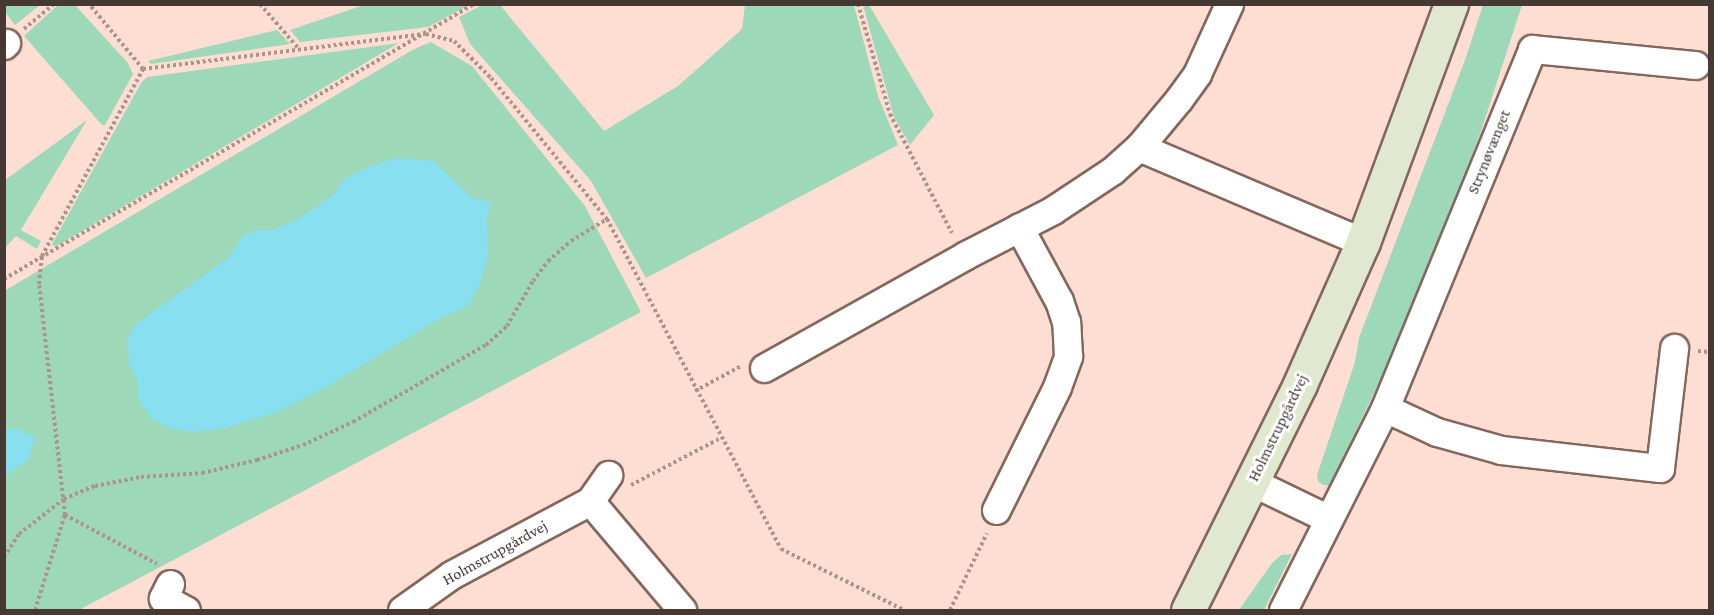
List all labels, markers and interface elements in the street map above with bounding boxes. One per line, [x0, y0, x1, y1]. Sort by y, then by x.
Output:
street label: Strynøvænget [1463, 107, 1515, 197]
street label: Holmstrupgårdvej [1244, 371, 1312, 485]
street label: Holmstrupgårdvej [439, 516, 551, 590]

